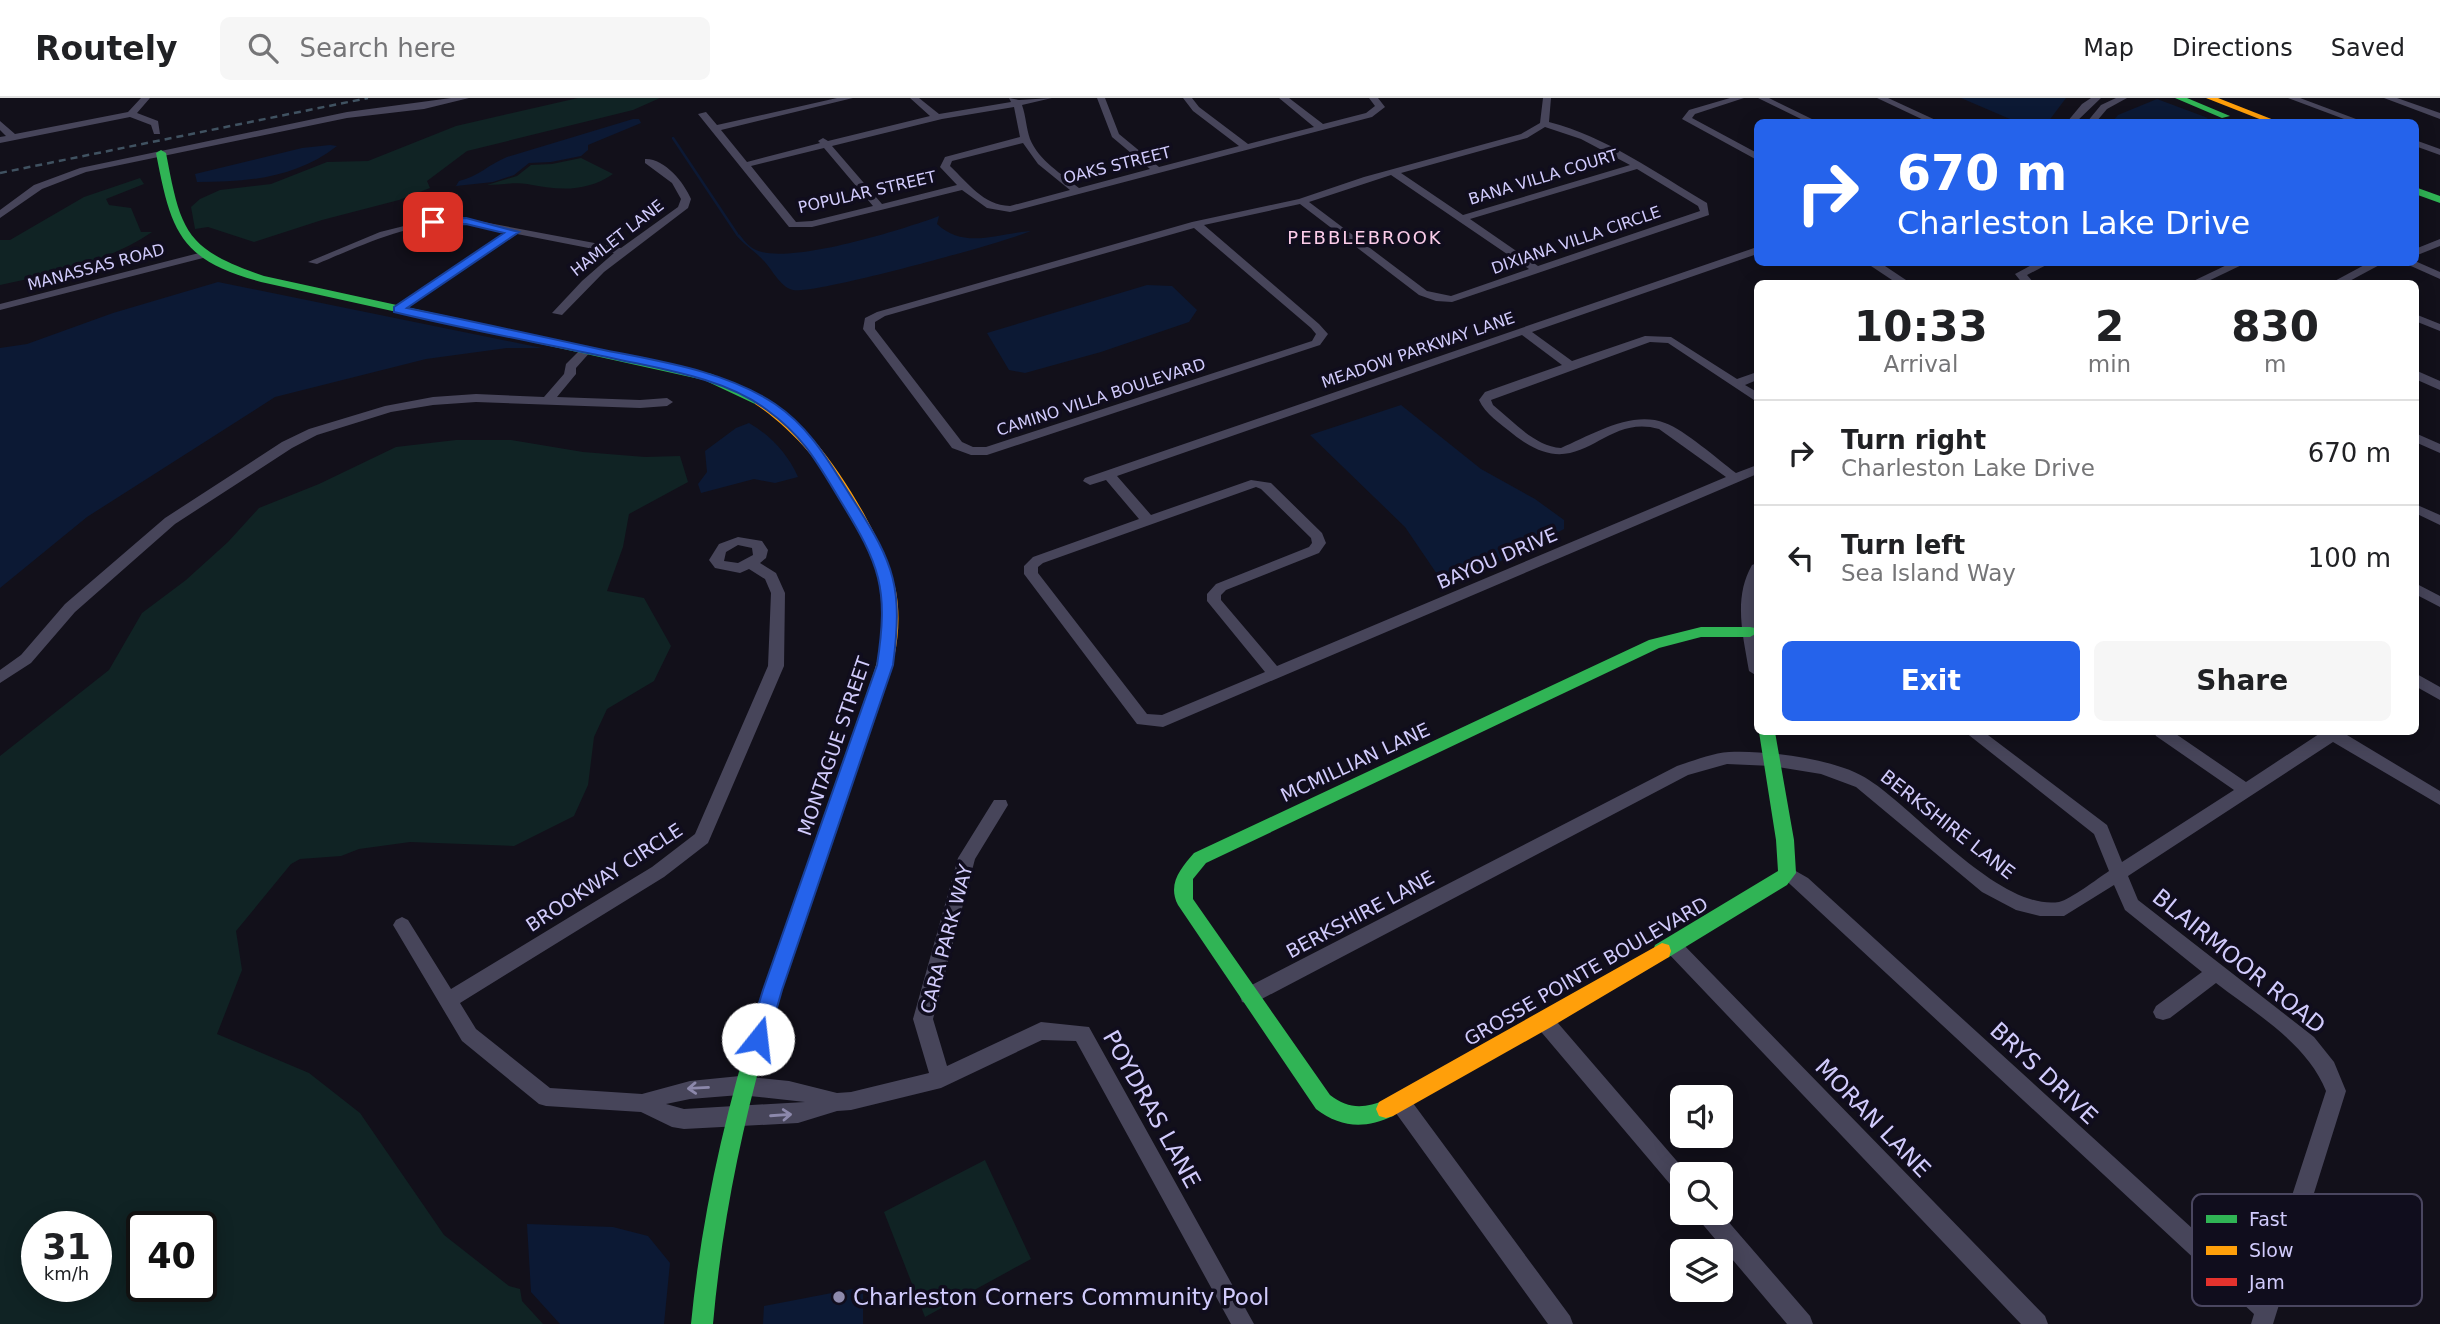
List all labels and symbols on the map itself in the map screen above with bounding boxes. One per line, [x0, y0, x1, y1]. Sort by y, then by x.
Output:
street label: OAKS STREET [1061, 142, 1173, 188]
street label: BANA VILLA COURT [1466, 145, 1620, 209]
street label: POPULAR STREET [796, 167, 938, 217]
pin [403, 192, 463, 252]
street label: HAMLET LANE [567, 196, 667, 280]
street label: DIXIANA VILLA CIRCLE [1489, 202, 1663, 278]
district label: PEBBLEBROOK [1287, 227, 1443, 248]
street label: MANASSAS ROAD [25, 240, 167, 294]
street label: MEADOW PARKWAY LANE [1319, 308, 1517, 392]
street label: CAMINO VILLA BOULEVARD [994, 354, 1208, 440]
street label: BAYOU DRIVE [1434, 523, 1560, 593]
street label: MONTAGUE STREET [793, 653, 875, 838]
street label: MCMILLIAN LANE [1277, 718, 1433, 806]
street label: BERKSHIRE LANE [1877, 765, 2019, 883]
street label: BROOKWAY CIRCLE [522, 818, 686, 936]
street label: CARA PARK WAY [916, 862, 977, 1016]
street label: BERKSHIRE LANE [1282, 866, 1438, 962]
street label: BLAIRMOOR ROAD [2148, 884, 2330, 1038]
street label: GROSSE POINTE BOULEVARD [1460, 892, 1712, 1050]
position arrow [721, 1002, 795, 1076]
street label: BRYS DRIVE [1985, 1017, 2103, 1129]
street label: POYDRAS LANE [1098, 1026, 1206, 1192]
street label: MORAN LANE [1810, 1054, 1936, 1182]
one-way arrow [686, 1082, 709, 1095]
one-way arrow [769, 1108, 792, 1121]
legend [2192, 1194, 2422, 1306]
text: Fast [2249, 1208, 2287, 1230]
speed limit sign: 40 [126, 1211, 217, 1302]
text: Slow [2249, 1239, 2294, 1261]
text: Jam [2248, 1271, 2285, 1293]
place label: Charleston Corners Community Pool [853, 1284, 1269, 1310]
marker: Charleston Corners Community Pool [831, 1289, 847, 1305]

